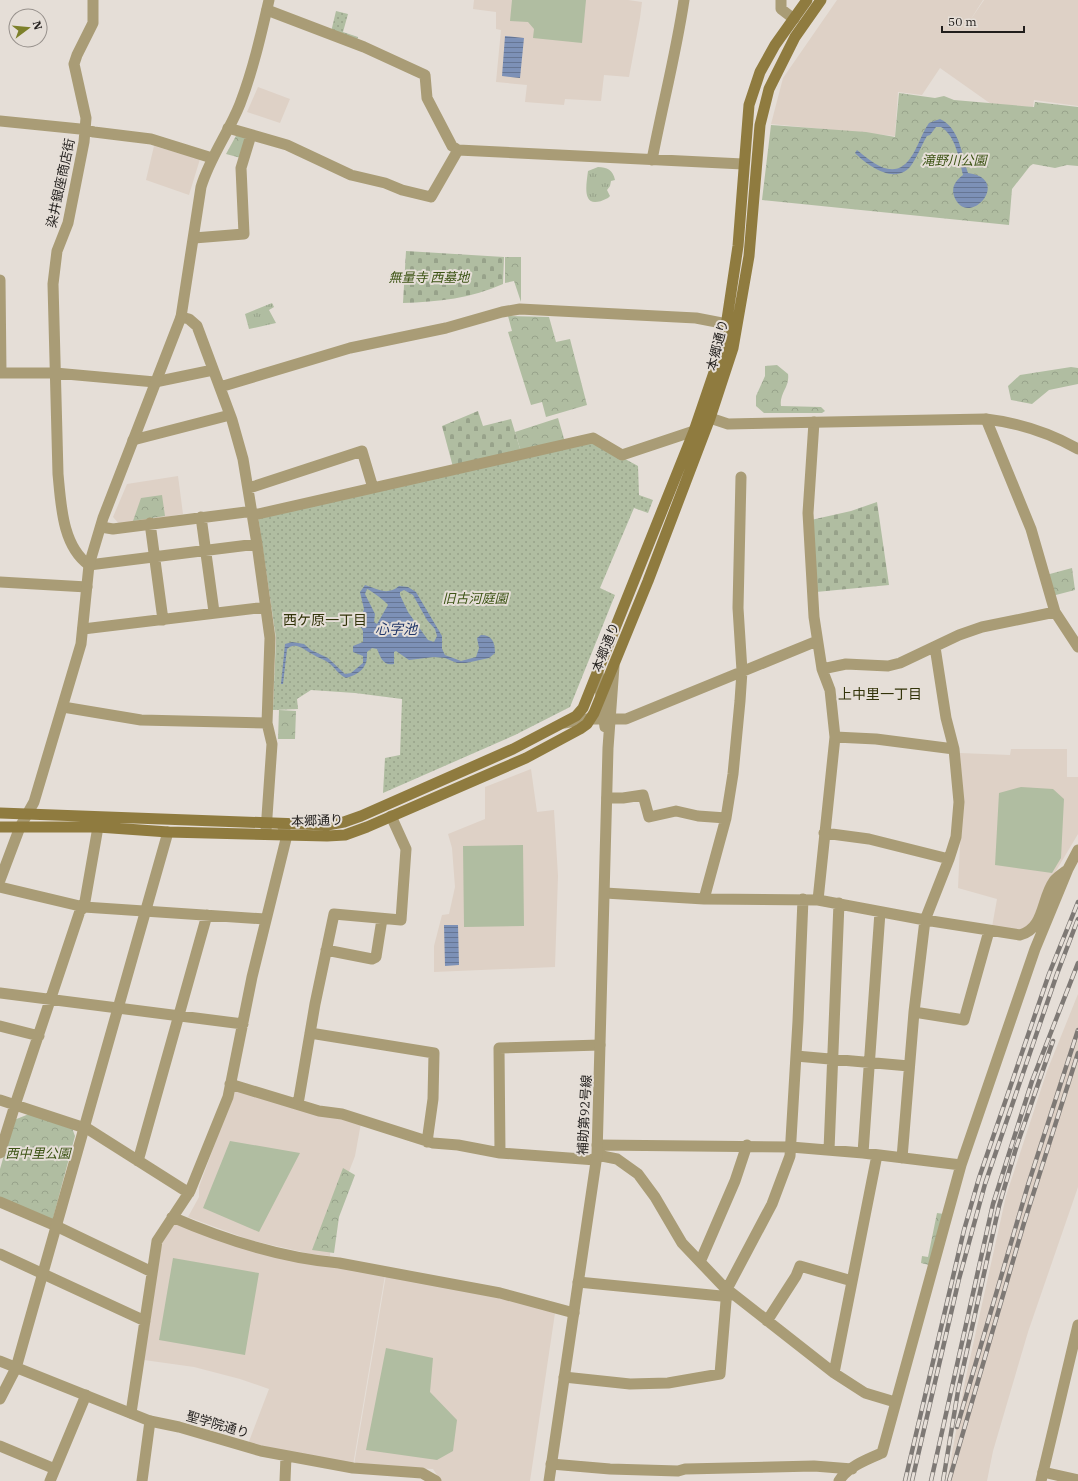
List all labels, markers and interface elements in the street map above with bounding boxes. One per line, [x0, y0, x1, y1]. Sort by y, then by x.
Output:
north arrow [8, 8, 48, 48]
scale bar [942, 8, 1024, 34]
text: 50 m [948, 14, 977, 29]
text: N [30, 19, 46, 32]
street label: 染井銀座商店街 [43, 137, 78, 229]
park label: 滝野川公園 [921, 152, 988, 169]
park label: 無量寺 西墓地 [389, 269, 471, 286]
street label: 本郷通り [703, 318, 732, 372]
park label: 旧古河庭園 [442, 590, 509, 607]
district label: 西ケ原一丁目 [283, 611, 367, 629]
water label: 心字池 [375, 620, 419, 638]
street label: 本郷通り [588, 620, 623, 674]
district label: 上中里一丁目 [838, 685, 922, 703]
street label: 本郷通り [291, 811, 343, 830]
street label: 補助第92号線 [574, 1074, 595, 1156]
park label: 西中里公園 [5, 1145, 72, 1162]
street label: 聖学院通り [184, 1407, 251, 1442]

